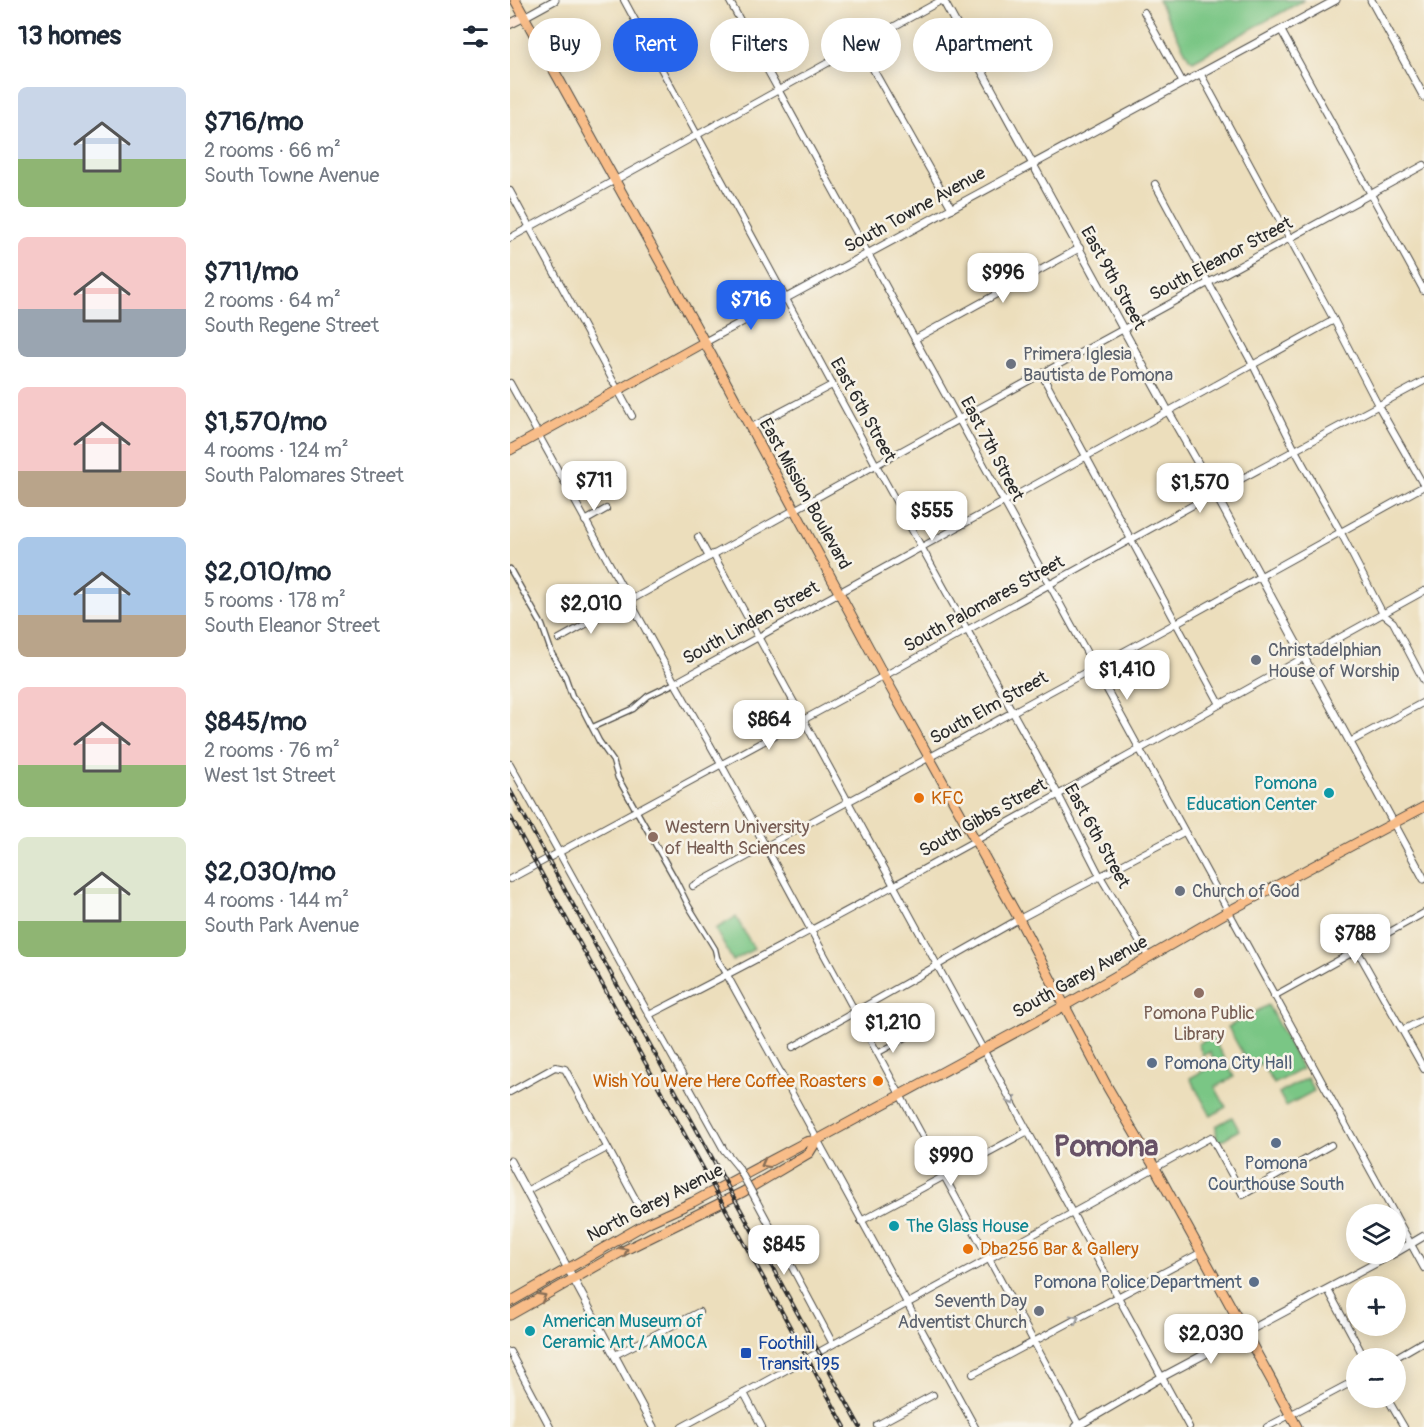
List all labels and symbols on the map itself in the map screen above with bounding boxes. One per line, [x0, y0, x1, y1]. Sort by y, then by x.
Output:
street label: South Towne Avenue [840, 162, 990, 258]
street label: South Eleanor Street [1146, 211, 1297, 306]
street label: East 9th Street [1075, 222, 1151, 334]
pin: $996 [967, 253, 1039, 304]
pin: $716 [715, 280, 787, 331]
place label: Primera Iglesia Bautista de Pomona [1023, 343, 1173, 387]
street label: East 6th Street [825, 354, 901, 467]
marker: Primera Iglesia Bautista de Pomona [1004, 357, 1018, 371]
street label: East 7th Street [955, 393, 1029, 506]
street label: East Mission Boulevard [754, 414, 856, 574]
pin: $711 [558, 461, 630, 512]
pin: $1,570 [1151, 463, 1249, 514]
pin: $555 [896, 491, 968, 542]
street label: South Palomares Street [900, 550, 1069, 658]
street label: South Linden Street [679, 576, 824, 670]
pin: $2,010 [542, 584, 640, 635]
place label: Christadelphian House of Worship [1268, 639, 1400, 683]
pin: $1,410 [1078, 650, 1176, 701]
marker: Christadelphian House of Worship [1249, 653, 1263, 667]
street label: South Elm Street [926, 666, 1053, 750]
pin: $864 [733, 700, 805, 751]
place label: Pomona Education Center [1187, 772, 1318, 816]
street label: South Gibbs Street [915, 773, 1051, 863]
street label: East 6th Street [1059, 780, 1135, 893]
marker: Pomona Education Center [1322, 786, 1336, 800]
place label: KFC [931, 787, 964, 810]
marker: KFC [912, 791, 926, 805]
place label: Western University of Health Sciences [665, 816, 810, 860]
marker: Western University of Health Sciences [646, 830, 660, 844]
place label: Church of God [1192, 880, 1300, 903]
marker: Church of God [1173, 884, 1187, 898]
pin: $788 [1319, 914, 1391, 965]
street label: South Garey Avenue [1008, 930, 1152, 1024]
marker: Pomona Public Library [1192, 986, 1206, 1000]
place label: Pomona Public Library [1143, 1002, 1255, 1046]
pin: $1,210 [844, 1003, 942, 1054]
place label: Pomona City Hall [1164, 1052, 1292, 1075]
marker: Pomona City Hall [1145, 1056, 1159, 1070]
place label: Wish You Were Here Coffee Roasters [593, 1070, 866, 1093]
marker: Wish You Were Here Coffee Roasters [871, 1074, 885, 1088]
one-way arrow [1005, 1094, 1016, 1105]
district label: Pomona [1053, 1128, 1159, 1165]
pin: $990 [915, 1136, 987, 1187]
marker: Pomona Courthouse South [1269, 1136, 1283, 1150]
place label: Pomona Courthouse South [1208, 1152, 1344, 1196]
one-way arrow [760, 1157, 771, 1168]
street label: North Garey Avenue [583, 1159, 727, 1247]
place label: The Glass House [906, 1215, 1029, 1238]
marker: The Glass House [887, 1219, 901, 1233]
pin: $845 [748, 1225, 820, 1276]
place label: Dba256 Bar & Gallery [980, 1238, 1139, 1261]
marker: Dba256 Bar & Gallery [961, 1242, 975, 1256]
one-way arrow [618, 1247, 628, 1258]
place label: Pomona Police Department [1034, 1271, 1243, 1294]
marker: Pomona Police Department [1247, 1275, 1261, 1289]
place label: Seventh Day Adventist Church [898, 1290, 1027, 1334]
one-way arrow [535, 1293, 546, 1305]
marker: Seventh Day Adventist Church [1032, 1304, 1046, 1318]
place label: American Museum of Ceramic Art / AMOCA [542, 1310, 708, 1354]
pin: $2,030 [1162, 1314, 1260, 1365]
one-way arrow [1069, 1315, 1080, 1326]
marker: American Museum of Ceramic Art / AMOCA [523, 1324, 537, 1338]
place label: Foothill Transit 195 [758, 1332, 840, 1376]
marker: Foothill Transit 195 [739, 1346, 753, 1360]

